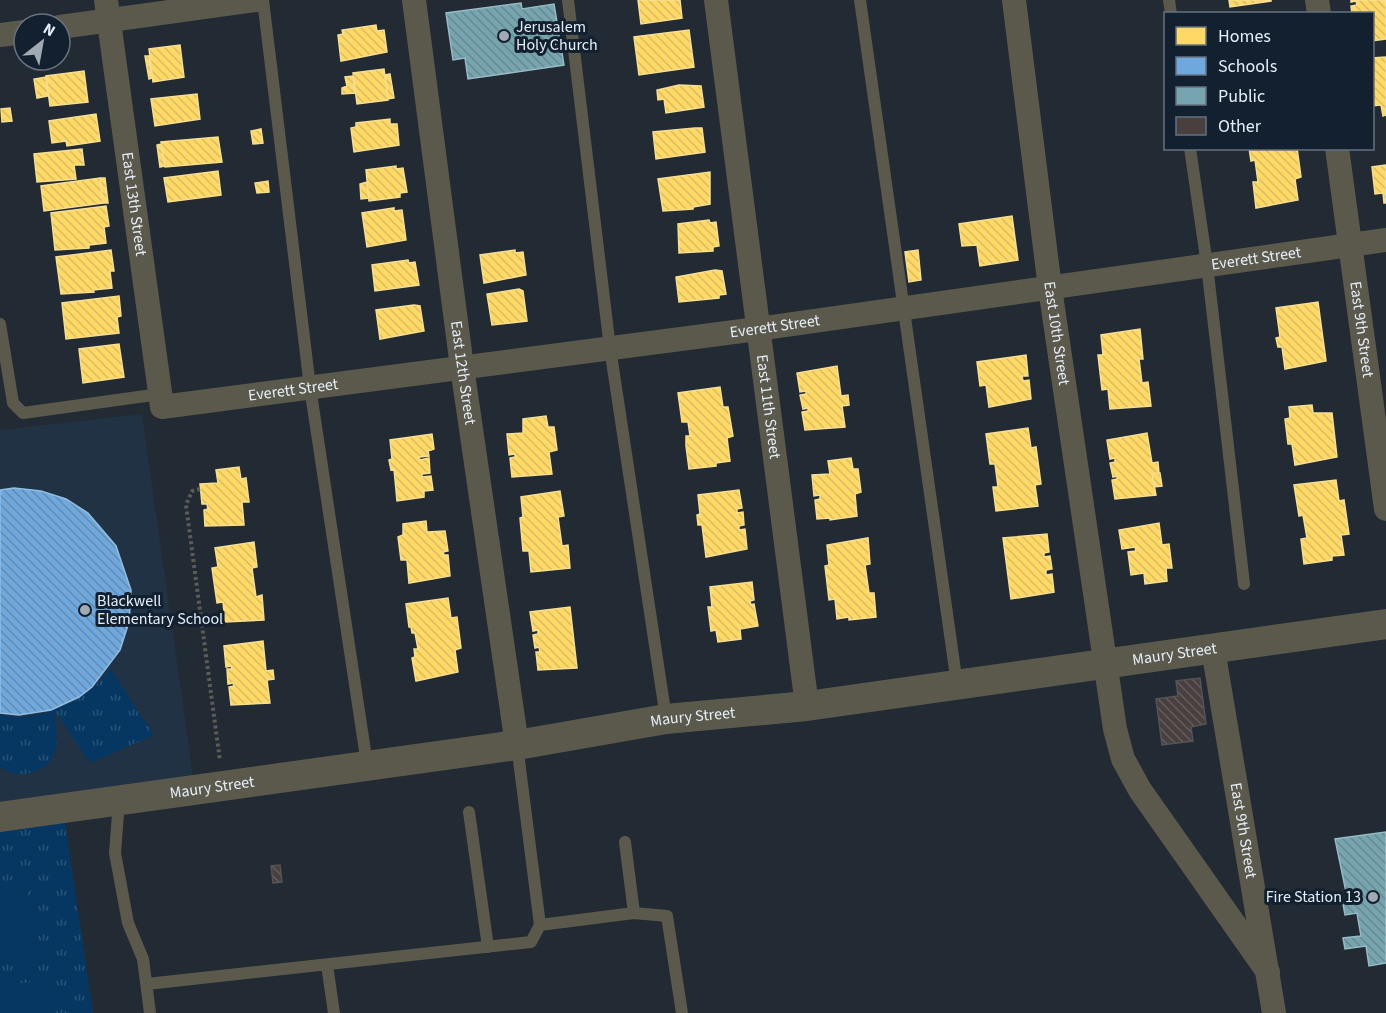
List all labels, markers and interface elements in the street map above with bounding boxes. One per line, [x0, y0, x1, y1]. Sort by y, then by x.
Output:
north arrow [12, 12, 72, 72]
legend [1164, 12, 1374, 150]
place label: Jerusalem Holy Church [516, 16, 598, 56]
text: N [39, 18, 59, 42]
text: Homes [1218, 24, 1271, 49]
marker: Jerusalem Holy Church [497, 29, 511, 43]
text: Schools [1218, 54, 1277, 79]
text: Public [1218, 84, 1265, 109]
text: Other [1218, 114, 1262, 139]
street label: East 13th Street [116, 151, 152, 258]
street label: Everett Street [1210, 241, 1303, 276]
street label: East 10th Street [1038, 280, 1075, 387]
street label: East 9th Street [1344, 280, 1379, 379]
street label: Everett Street [729, 309, 822, 343]
street label: East 12th Street [445, 319, 481, 427]
street label: East 11th Street [751, 353, 786, 461]
street label: Everett Street [247, 373, 340, 407]
place label: Blackwell Elementary School [97, 590, 223, 630]
marker: Blackwell Elementary School [78, 603, 92, 617]
street label: Maury Street [1131, 637, 1219, 671]
street label: Maury Street [648, 702, 737, 733]
street label: Maury Street [168, 771, 256, 804]
street label: East 9th Street [1225, 781, 1262, 881]
place label: Fire Station 13 [1266, 886, 1361, 908]
marker: Fire Station 13 [1366, 890, 1380, 904]

